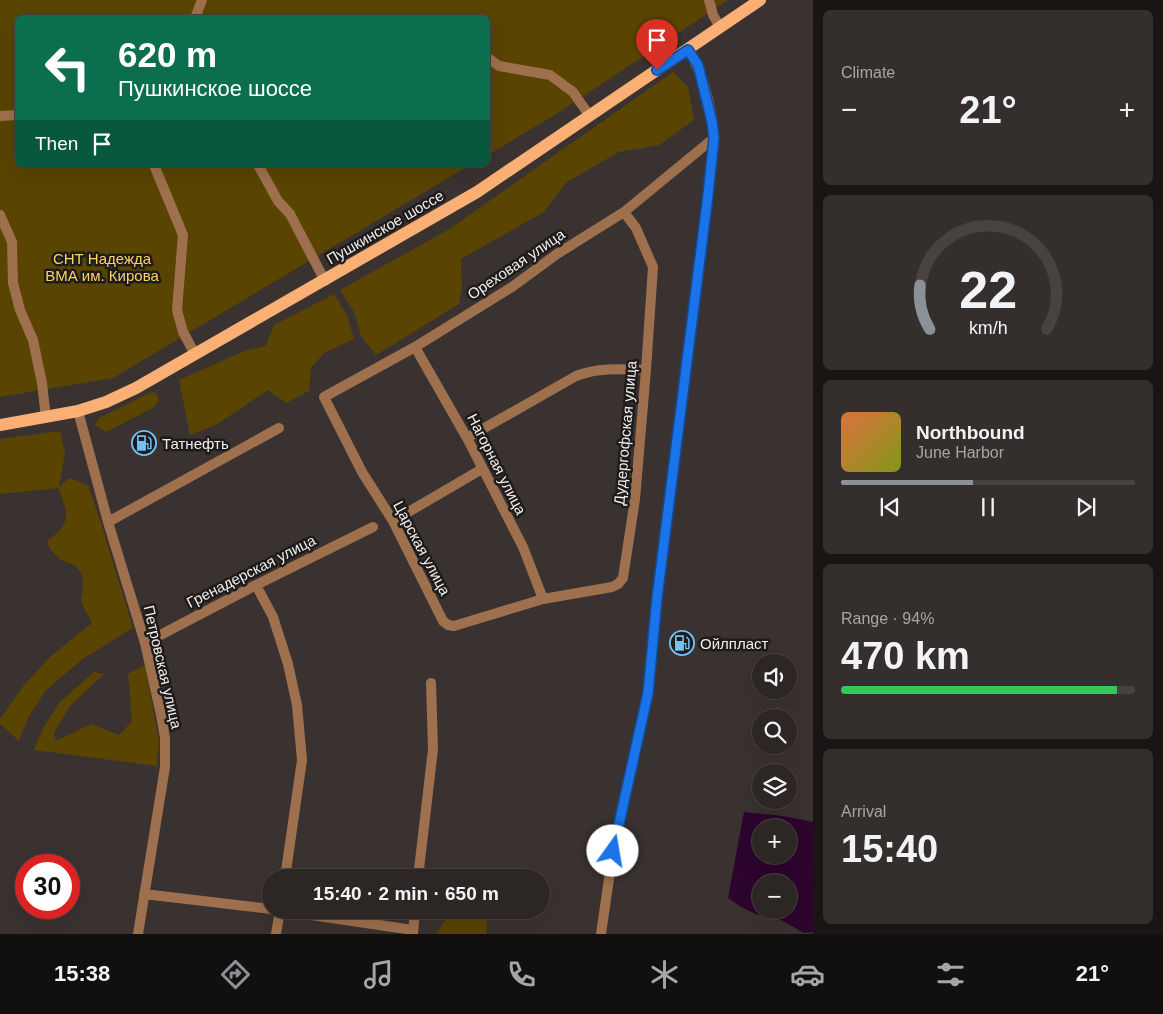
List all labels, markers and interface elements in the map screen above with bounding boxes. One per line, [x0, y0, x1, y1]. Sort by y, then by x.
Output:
pin [636, 19, 678, 70]
icon: arrive [643, 26, 671, 54]
icon: left [35, 35, 100, 100]
text: 620 m [118, 35, 217, 74]
text: Climate [841, 64, 895, 81]
text: Пушкинское шоссе [118, 76, 312, 101]
text: 21° [959, 89, 1017, 131]
text: − [841, 94, 857, 125]
text: + [1119, 94, 1135, 125]
icon: arrive [88, 130, 116, 158]
text: Then [35, 133, 78, 154]
street label: Пушкинское шоссе [323, 187, 447, 267]
street label: Ореховая улица [464, 225, 568, 303]
park label: СНТ Надежда ВМА им. Кирова [45, 250, 159, 284]
text: 22 [959, 261, 1017, 319]
text: km/h [969, 318, 1007, 338]
street label: Дудергофская улица [610, 359, 640, 506]
street label: Нагорная улица [464, 411, 530, 518]
text: Northbound [916, 422, 1025, 443]
fuel station icon: Татнефть [131, 430, 157, 456]
place label: Татнефть [162, 435, 229, 452]
text: June Harbor [916, 444, 1004, 461]
icon: previous [876, 493, 904, 521]
icon: pause [974, 493, 1002, 521]
icon: next [1072, 493, 1100, 521]
street label: Царская улица [390, 498, 454, 599]
street label: Гренадерская улица [184, 531, 319, 611]
street label: Петровская улица [141, 604, 186, 731]
text: Range · 94% [841, 610, 934, 627]
fuel station icon: Ойлпласт [669, 630, 695, 656]
place label: Ойлпласт [700, 635, 769, 652]
text: 470 km [841, 635, 970, 677]
map controls [752, 654, 797, 919]
button: sound [752, 654, 797, 699]
button: search [752, 709, 797, 754]
button: layers [752, 764, 797, 809]
text: Arrival [841, 803, 886, 820]
button: + [752, 819, 797, 864]
position arrow [586, 824, 638, 876]
text: 15:40 [841, 828, 938, 870]
speed limit sign: 30 [15, 854, 80, 919]
button: − [752, 874, 797, 919]
text: 15:40 · 2 min · 650 m [313, 883, 499, 904]
icon: directions [218, 957, 253, 992]
icon: music [361, 957, 396, 992]
icon: phone [504, 957, 539, 992]
icon: climate [647, 957, 682, 992]
icon: car [790, 957, 825, 992]
icon: filters [933, 957, 968, 992]
text: 15:38 [54, 961, 110, 986]
text: 21° [1076, 961, 1109, 986]

